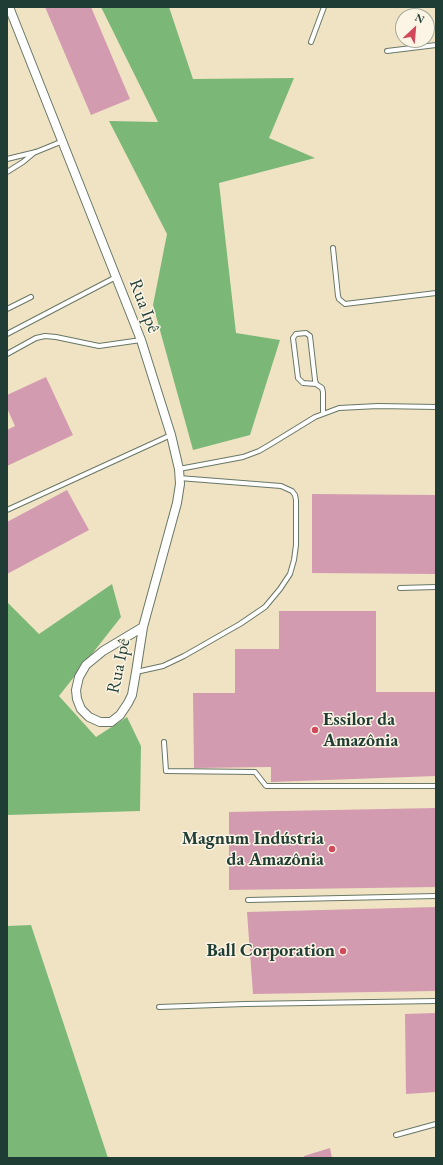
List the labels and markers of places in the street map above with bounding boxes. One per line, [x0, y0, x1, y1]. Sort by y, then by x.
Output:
place label: Essilor da Amazônia [323, 709, 398, 752]
marker: Essilor da Amazônia [310, 725, 320, 735]
place label: Magnum Indústria da Amazônia [182, 828, 324, 870]
marker: Magnum Indústria da Amazônia [327, 844, 337, 854]
place label: Ball Corporation [206, 940, 335, 962]
marker: Ball Corporation [338, 946, 348, 956]

